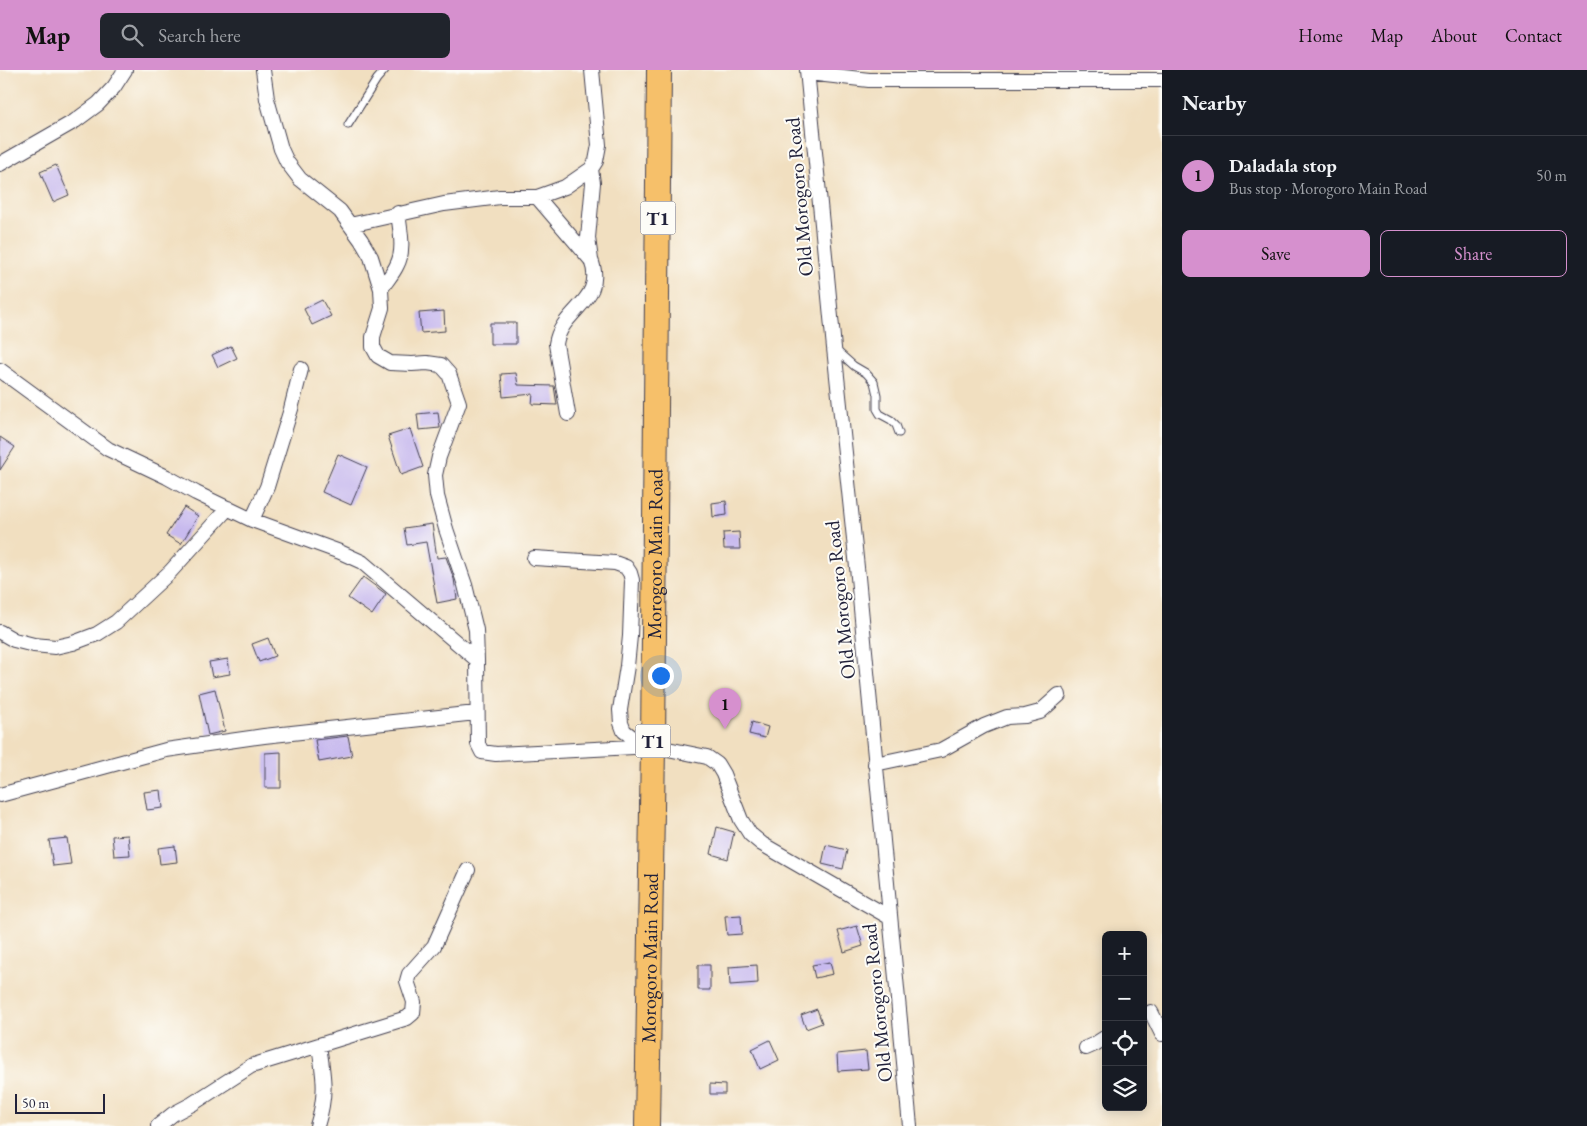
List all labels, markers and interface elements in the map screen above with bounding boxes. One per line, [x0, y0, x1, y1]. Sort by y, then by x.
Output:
search box [100, 13, 450, 58]
text: Map [25, 20, 70, 51]
icon: search [118, 21, 146, 49]
text: Search here [158, 23, 241, 48]
text: Home [1298, 24, 1343, 47]
text: Map [1371, 24, 1403, 47]
text: About [1431, 24, 1477, 47]
text: Contact [1505, 24, 1562, 47]
text: Nearby [1182, 89, 1246, 116]
street label: Old Morogoro Road [779, 116, 819, 277]
text: Daladala stop [1229, 153, 1337, 178]
text: 1 [1194, 165, 1202, 186]
text: 50 m [1536, 165, 1567, 186]
text: Bus stop · Morogoro Main Road [1229, 178, 1427, 199]
road number: T1 [640, 202, 676, 234]
button: Save [1182, 230, 1370, 277]
button: Share [1380, 230, 1567, 277]
street label: Morogoro Main Road [641, 468, 668, 639]
street label: Old Morogoro Road [819, 519, 861, 681]
your location [648, 663, 674, 689]
pin: 1 [709, 688, 741, 729]
road number: T1 [636, 724, 670, 758]
street label: Morogoro Main Road [635, 872, 664, 1043]
street label: Old Morogoro Road [856, 922, 898, 1084]
map controls [1102, 931, 1147, 1111]
button: + [1102, 931, 1147, 976]
button: − [1102, 976, 1147, 1021]
button: locate [1102, 1021, 1147, 1066]
button: layers [1102, 1066, 1147, 1111]
scale bar [15, 1091, 105, 1114]
text: 50 m [22, 1094, 49, 1112]

